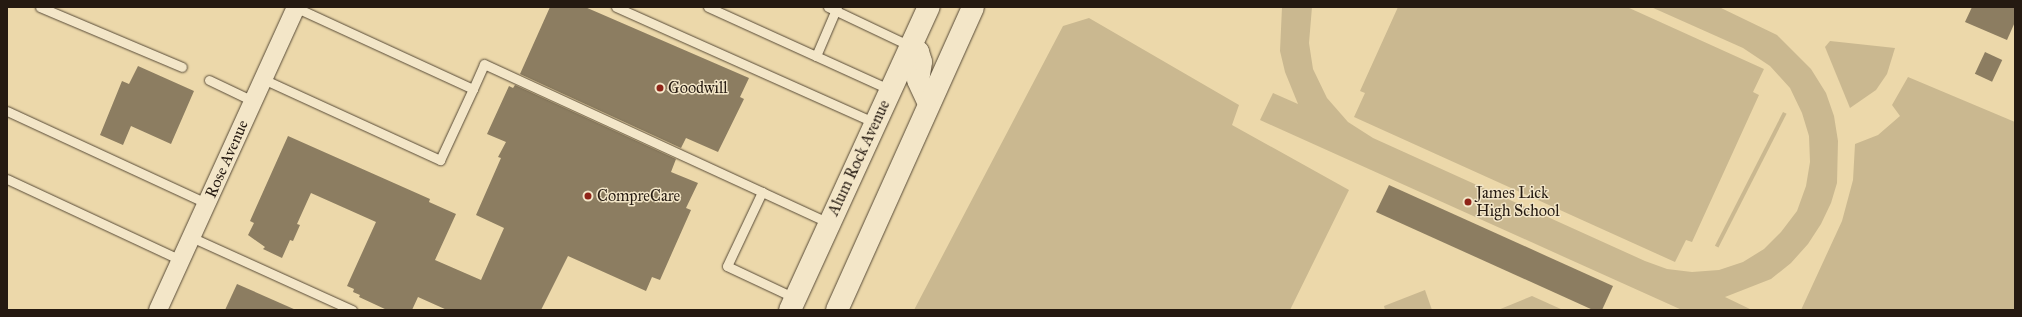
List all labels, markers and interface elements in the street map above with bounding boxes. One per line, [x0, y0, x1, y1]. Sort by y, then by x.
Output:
place label: Goodwill [668, 78, 728, 98]
marker: Goodwill [655, 83, 665, 93]
street label: Alum Rock Avenue [824, 97, 894, 219]
street label: Rose Avenue [201, 117, 253, 201]
place label: James Lick High School [1476, 183, 1559, 221]
place label: CompreCare [597, 186, 680, 206]
marker: CompreCare [582, 190, 594, 202]
marker: James Lick High School [1463, 197, 1473, 207]

